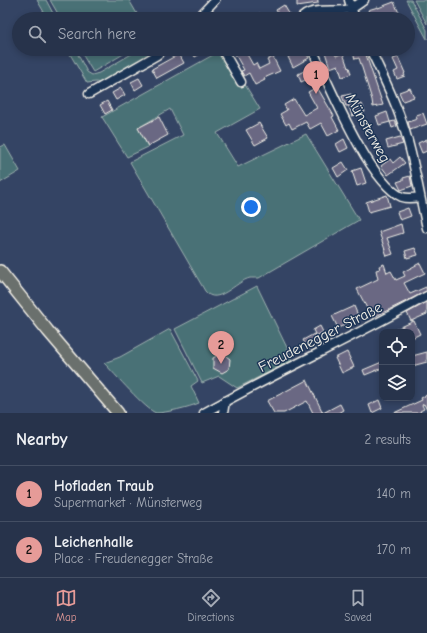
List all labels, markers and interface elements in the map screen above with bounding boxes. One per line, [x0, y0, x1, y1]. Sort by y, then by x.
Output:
search box [12, 12, 415, 56]
icon: search [26, 23, 48, 45]
text: Search here [58, 25, 136, 43]
pin: 1 [303, 61, 329, 94]
street label: Münsterweg [342, 90, 394, 166]
your location [241, 197, 261, 217]
street label: Freudenegger Straße [255, 298, 385, 376]
map controls [379, 329, 415, 401]
button: locate [379, 329, 415, 365]
pin: 2 [208, 331, 234, 364]
button: layers [379, 365, 415, 401]
text: Nearby [16, 430, 67, 449]
text: 2 results [364, 432, 411, 447]
text: Hofladen Traub [54, 477, 154, 495]
text: 1 [26, 486, 32, 501]
text: 140 m [377, 486, 411, 501]
text: Supermarket · Münsterweg [54, 495, 202, 510]
text: Leichenhalle [54, 533, 133, 551]
text: 2 [26, 542, 32, 557]
text: 170 m [377, 542, 411, 557]
text: Place · Freudenegger Straße [54, 551, 213, 566]
tab: Map [55, 587, 77, 624]
tab: Directions [187, 587, 234, 624]
tab: Saved [344, 587, 372, 624]

